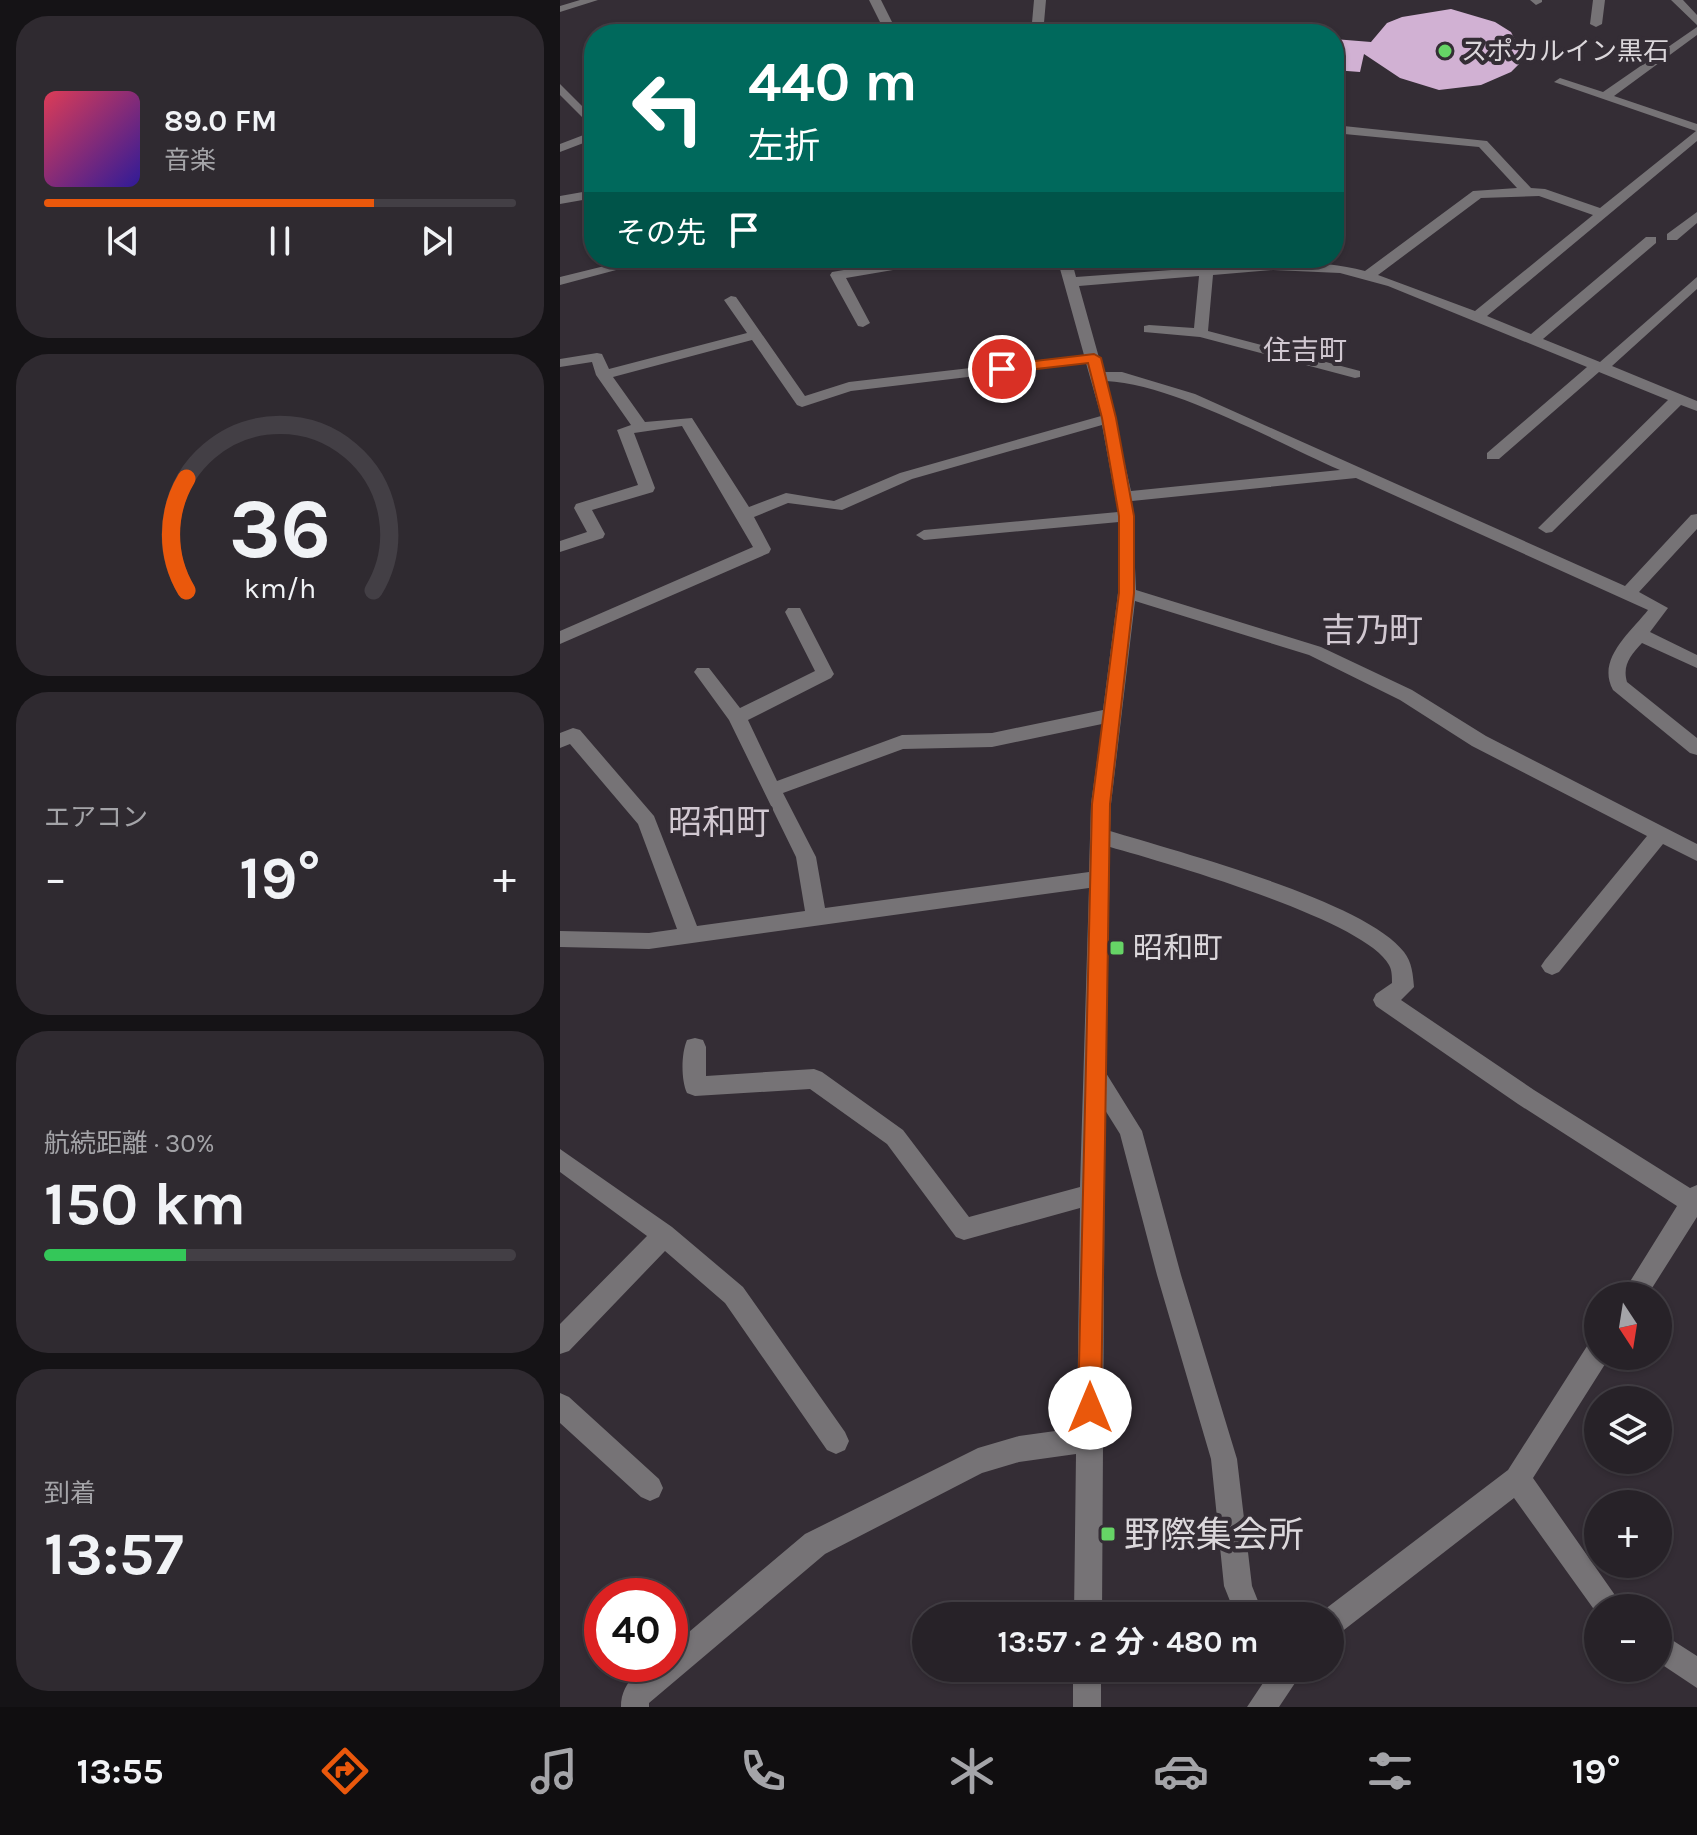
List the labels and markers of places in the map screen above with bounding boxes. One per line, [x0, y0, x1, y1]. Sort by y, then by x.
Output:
place label: スポカルイン黒石 [1461, 36, 1669, 67]
marker: スポカルイン黒石 [1436, 42, 1454, 60]
pin [968, 335, 1036, 403]
place label: 昭和町 [1133, 930, 1223, 966]
marker: 昭和町 [1108, 939, 1126, 957]
place label: 野際集会所 [1124, 1514, 1304, 1556]
marker: 野際集会所 [1099, 1525, 1117, 1543]

